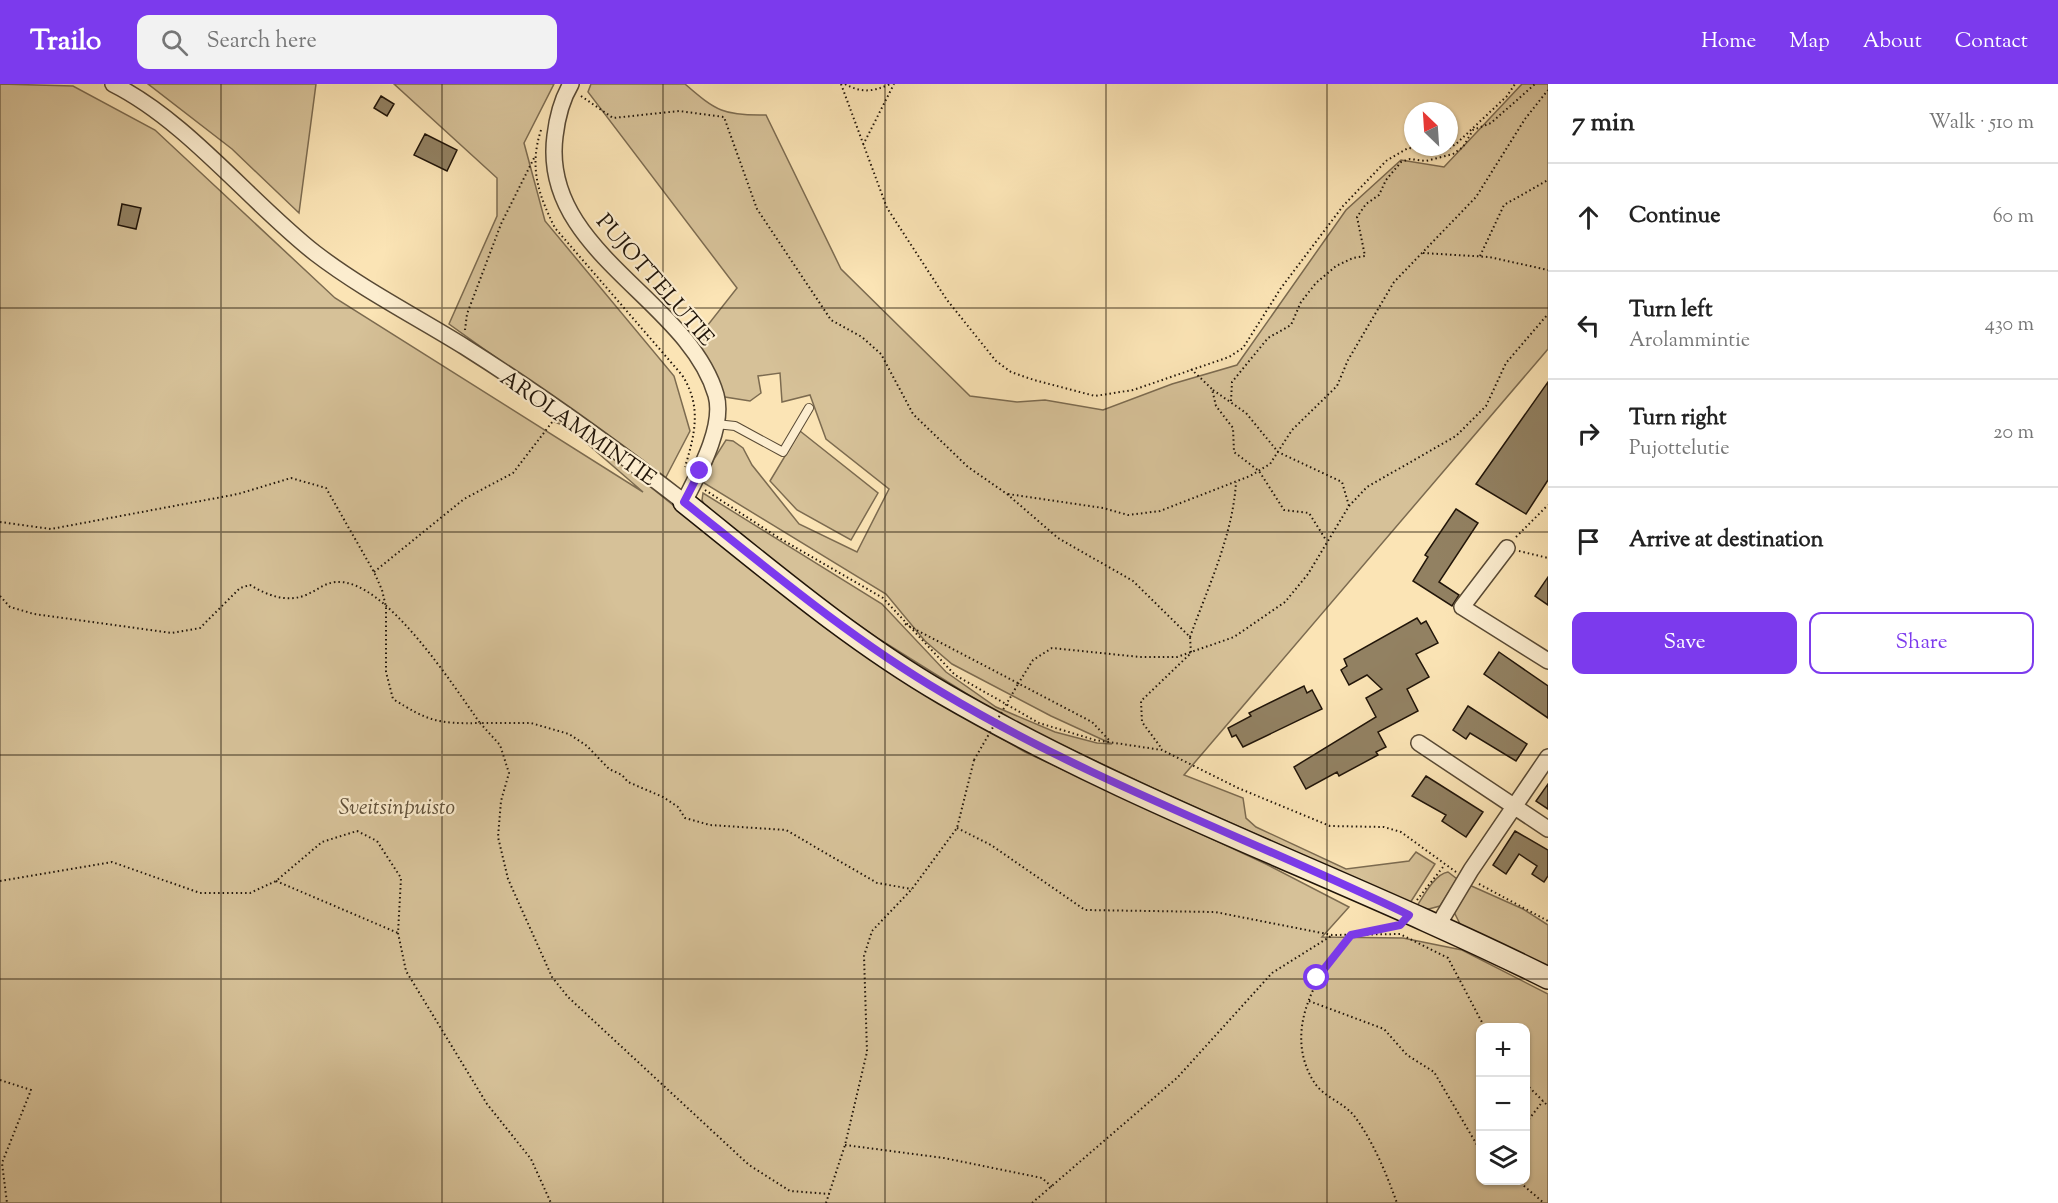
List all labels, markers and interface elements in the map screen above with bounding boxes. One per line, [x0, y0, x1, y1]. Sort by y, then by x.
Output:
search box [137, 15, 557, 69]
text: Trailo [30, 22, 101, 62]
icon: search [158, 26, 191, 59]
text: Search here [206, 26, 317, 58]
text: Home [1701, 27, 1756, 57]
text: Map [1789, 27, 1830, 57]
text: About [1863, 27, 1922, 57]
text: Contact [1955, 27, 2028, 57]
north arrow [1404, 102, 1458, 156]
text: 7 min [1572, 105, 1635, 142]
text: Walk · 510 m [1929, 109, 2034, 138]
icon: ahead [1572, 201, 1605, 234]
text: Continue [1629, 201, 1720, 233]
text: 60 m [1993, 203, 2034, 232]
street label: PUJOTTELUTIE [587, 208, 720, 354]
text: Turn left [1629, 295, 1712, 327]
icon: left [1572, 309, 1605, 342]
text: 430 m [1985, 311, 2034, 340]
text: Arolammintie [1629, 327, 1750, 356]
street label: AROLAMMINTIE [493, 364, 662, 495]
text: Turn right [1629, 403, 1726, 435]
icon: right [1572, 417, 1605, 450]
text: 20 m [1993, 419, 2034, 448]
text: Pujottelutie [1629, 435, 1730, 464]
route end [686, 457, 712, 483]
icon: arrive [1572, 525, 1605, 558]
text: Arrive at destination [1629, 525, 1824, 557]
button: Save [1572, 612, 1797, 674]
button: Share [1809, 612, 2034, 674]
park label: Sveitsinpuisto [339, 793, 455, 825]
route start [1303, 964, 1329, 990]
map controls [1476, 1023, 1530, 1185]
button: + [1476, 1023, 1530, 1077]
button: − [1476, 1077, 1530, 1131]
button: layers [1476, 1131, 1530, 1185]

